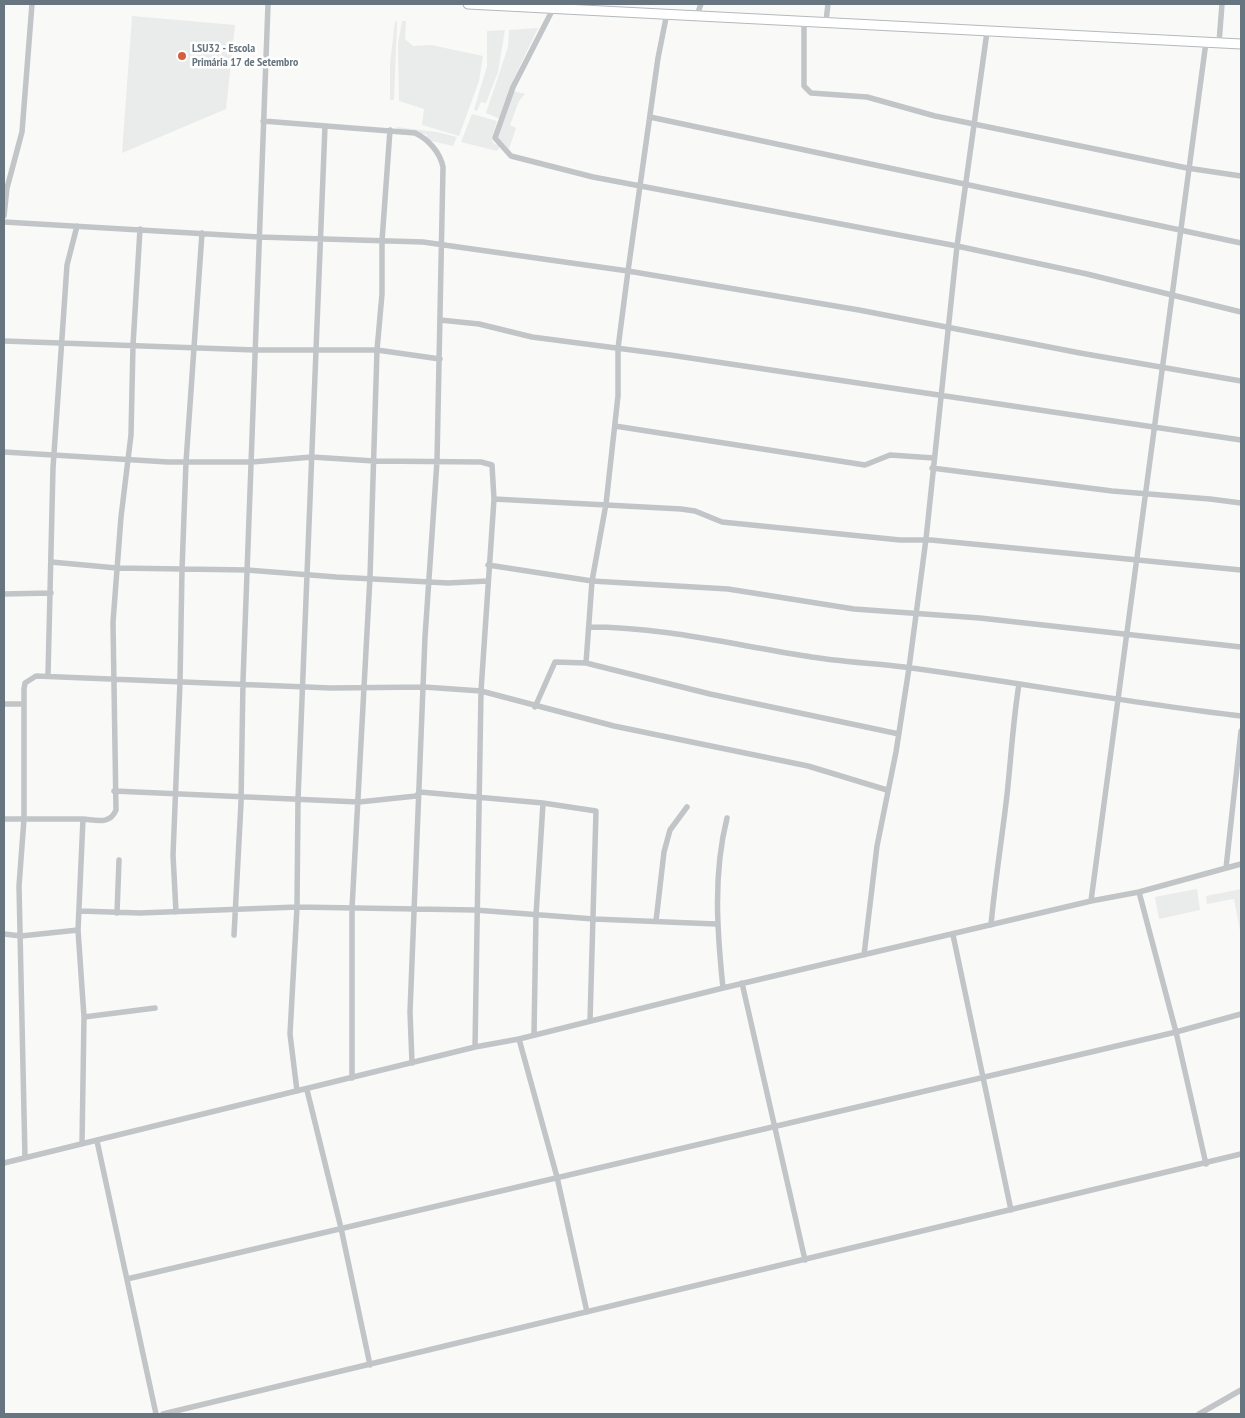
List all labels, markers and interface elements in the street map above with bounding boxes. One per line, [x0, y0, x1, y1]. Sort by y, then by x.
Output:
place label: LSU32 - Escola Primária 17 de Setembro [192, 42, 298, 70]
marker: LSU32 - Escola Primária 17 de Setembro [176, 50, 188, 62]

